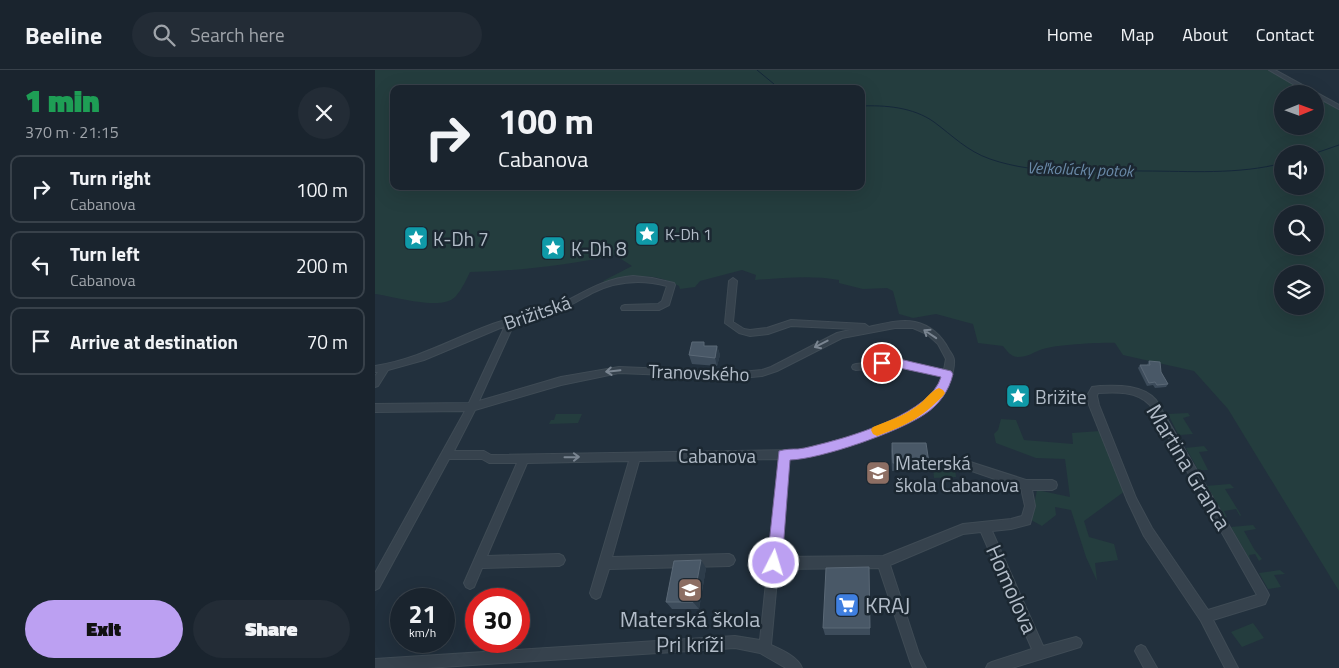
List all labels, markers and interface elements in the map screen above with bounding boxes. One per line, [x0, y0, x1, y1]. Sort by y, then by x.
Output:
search box [132, 12, 482, 57]
text: Beeline [25, 17, 102, 53]
text: Search here [190, 20, 285, 49]
icon: search [150, 21, 178, 49]
text: Home [1047, 21, 1093, 48]
text: Map [1121, 21, 1154, 48]
text: About [1182, 21, 1228, 48]
text: Contact [1256, 21, 1314, 48]
text: 1 min [25, 78, 100, 124]
north arrow [1274, 85, 1324, 135]
map controls [1274, 85, 1324, 315]
button: close [298, 87, 350, 139]
text: 100 m [498, 94, 594, 148]
icon: right [415, 105, 480, 170]
text: 370 m · 21:15 [25, 120, 119, 144]
text: Cabanova [498, 142, 588, 176]
button: sound [1274, 145, 1324, 195]
water label: Veľkolúcky potok [1026, 155, 1135, 183]
text: Turn right [70, 163, 151, 192]
icon: right [27, 175, 55, 203]
text: 100 m [296, 175, 348, 204]
text: Cabanova [70, 192, 136, 216]
button: search [1274, 205, 1324, 255]
place icon: K-Dh 1 [634, 221, 660, 247]
place label: K-Dh 1 [665, 222, 712, 246]
place label: K-Dh 7 [433, 224, 489, 253]
place icon: K-Dh 7 [403, 225, 429, 251]
place label: K-Dh 8 [571, 234, 627, 263]
place icon: K-Dh 8 [540, 235, 566, 261]
text: Turn left [70, 239, 140, 268]
icon: left [27, 251, 55, 279]
text: 200 m [296, 251, 348, 280]
button: layers [1274, 265, 1324, 315]
text: Cabanova [70, 268, 136, 292]
street label: Brižitská [500, 287, 575, 337]
icon: arrive [27, 327, 55, 355]
text: Arrive at destination [70, 327, 238, 356]
text: 70 m [307, 327, 348, 356]
one-way arrow [923, 329, 937, 339]
one-way arrow [814, 340, 829, 349]
pin [861, 342, 903, 384]
icon: arrive [868, 349, 896, 377]
street label: Tranovského [648, 356, 750, 388]
one-way arrow [605, 366, 621, 376]
place label: Brižite [1035, 382, 1087, 411]
place icon: Brižite [1005, 383, 1031, 409]
street label: Martina Granca [1138, 397, 1240, 537]
street label: Cabanova [678, 441, 756, 470]
place label: Materská škola Cabanova [895, 448, 1019, 499]
one-way arrow [564, 452, 580, 462]
school or university icon: Materská škola Cabanova [865, 460, 891, 486]
position arrow [747, 536, 799, 588]
street label: Homolova [977, 539, 1047, 639]
school or university icon: Materská škola Pri kríži [677, 577, 703, 603]
speed limit sign: 30 [465, 588, 530, 653]
place label: KRAJ [865, 588, 910, 622]
supermarket icon: KRAJ [834, 592, 860, 618]
text: 21 [408, 595, 437, 633]
button: Exit [25, 600, 183, 658]
button: Share [193, 600, 350, 658]
place label: Materská škola Pri kríži [620, 602, 760, 661]
text: km/h [409, 623, 436, 642]

